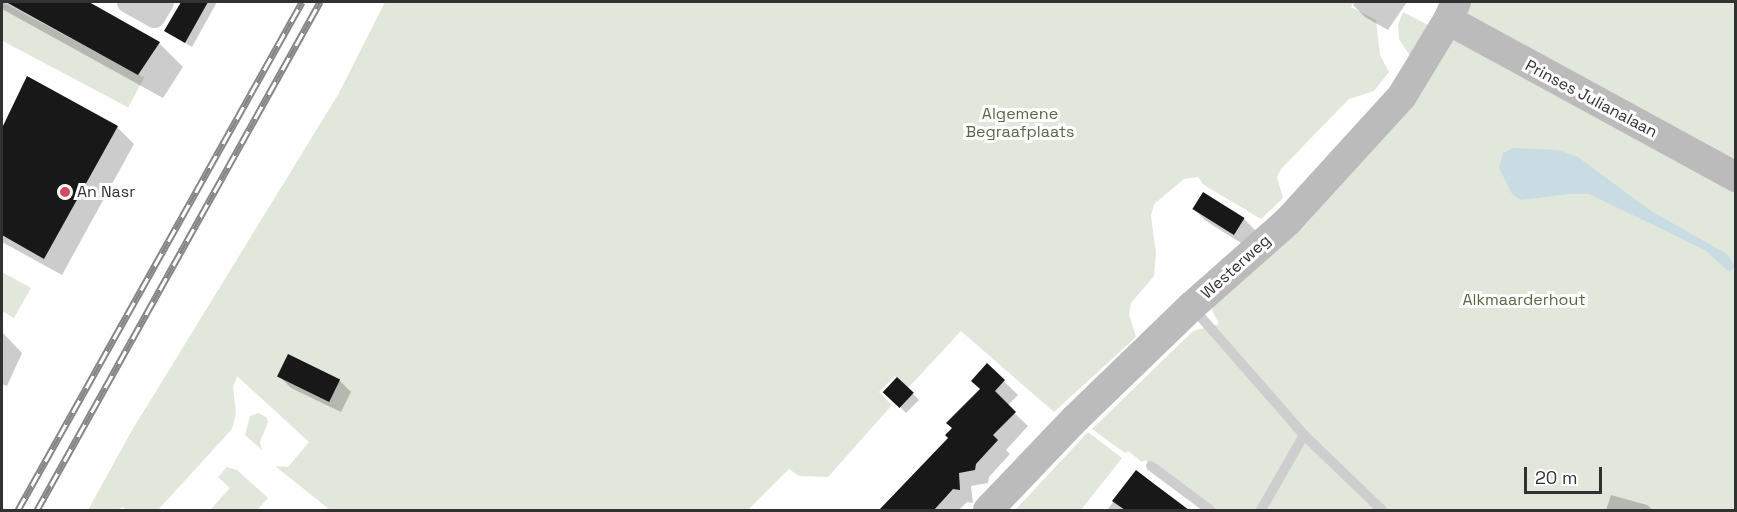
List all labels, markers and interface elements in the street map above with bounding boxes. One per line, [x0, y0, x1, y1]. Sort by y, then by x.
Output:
street label: Prinses Julianalaan [1522, 56, 1660, 142]
park label: Algemene Begraafplaats [966, 104, 1074, 142]
place label: An Nasr [77, 182, 135, 202]
marker: An Nasr [58, 185, 72, 199]
street label: Westerweg [1197, 231, 1275, 303]
park label: Alkmaarderhout [1462, 290, 1586, 310]
scale bar [1527, 455, 1605, 493]
text: 20 m [1535, 466, 1578, 489]

